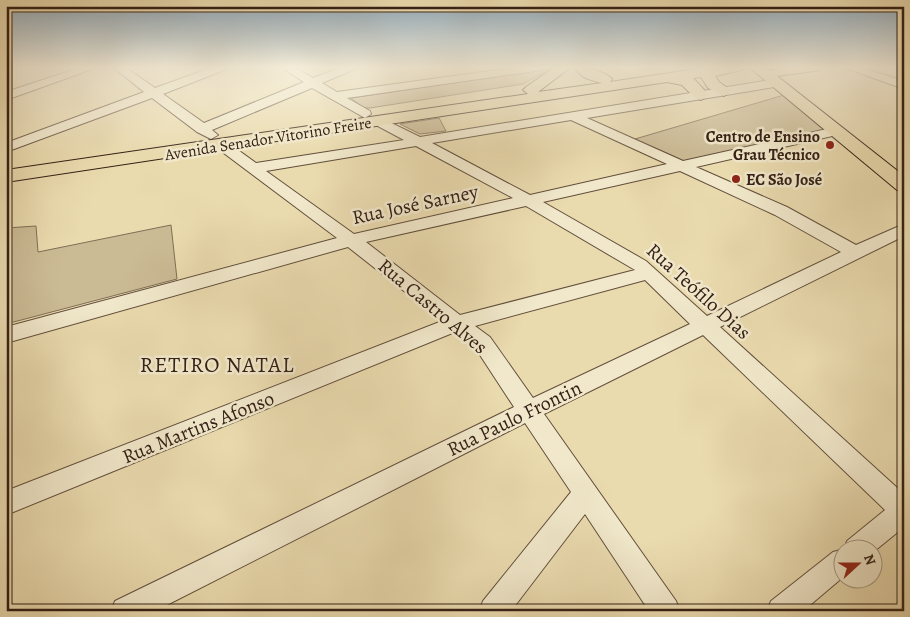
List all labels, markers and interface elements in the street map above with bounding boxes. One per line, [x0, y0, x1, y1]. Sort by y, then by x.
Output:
street label: Avenida Senador Vitorino Freire [162, 112, 373, 166]
place label: Centro de Ensino Grau Técnico [706, 126, 820, 166]
marker: Centro de Ensino Grau Técnico [824, 139, 836, 151]
place label: EC São José [746, 169, 822, 191]
marker: EC São José [730, 173, 742, 185]
street label: Rua José Sarney [349, 178, 482, 231]
street label: Rua Teófilo Dias [641, 237, 757, 346]
street label: Rua Castro Alves [372, 253, 493, 360]
district label: RETIRO NATAL [140, 350, 294, 380]
street label: Rua Paulo Frontin [442, 374, 586, 463]
street label: Rua Martins Afonso [118, 385, 278, 470]
north arrow [832, 540, 882, 590]
text: N [859, 551, 880, 568]

